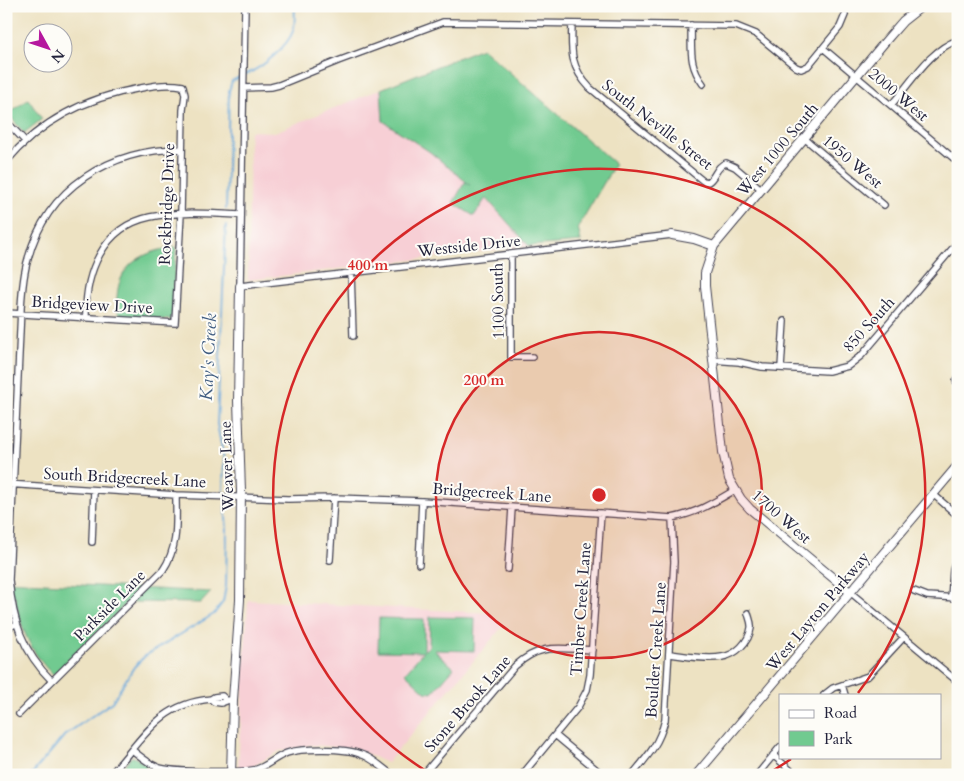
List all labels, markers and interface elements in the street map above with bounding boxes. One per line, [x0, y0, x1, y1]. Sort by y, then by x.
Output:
north arrow [22, 22, 72, 72]
text: N [46, 45, 69, 67]
street label: 2000 West [864, 63, 933, 126]
street label: South Neville Street [597, 74, 717, 175]
street label: West 1000 South [731, 98, 824, 202]
street label: 1950 West [818, 130, 887, 193]
street label: Rockbridge Drive [154, 143, 180, 266]
street label: Westside Drive [415, 230, 522, 262]
text: 400 m [348, 255, 389, 275]
street label: 1100 South [486, 262, 510, 339]
street label: Bridgeview Drive [31, 291, 153, 319]
street label: 850 South [838, 292, 900, 357]
water label: Kay's Creek [194, 313, 223, 401]
text: 200 m [464, 370, 505, 390]
street label: Weaver Lane [214, 420, 240, 512]
street label: South Bridgecreek Lane [43, 463, 207, 493]
street label: Bridgecreek Lane [432, 478, 552, 508]
street label: 1700 West [747, 485, 816, 549]
centre of rings [590, 486, 608, 504]
street label: Timber Creek Lane [565, 541, 597, 677]
street label: West Layton Parkway [760, 546, 875, 677]
street label: Parkside Lane [69, 565, 151, 647]
street label: Boulder Creek Lane [640, 581, 672, 719]
street label: Stone Brook Lane [419, 650, 516, 757]
legend [779, 694, 942, 758]
text: Road [824, 703, 857, 723]
text: Park [824, 729, 853, 749]

